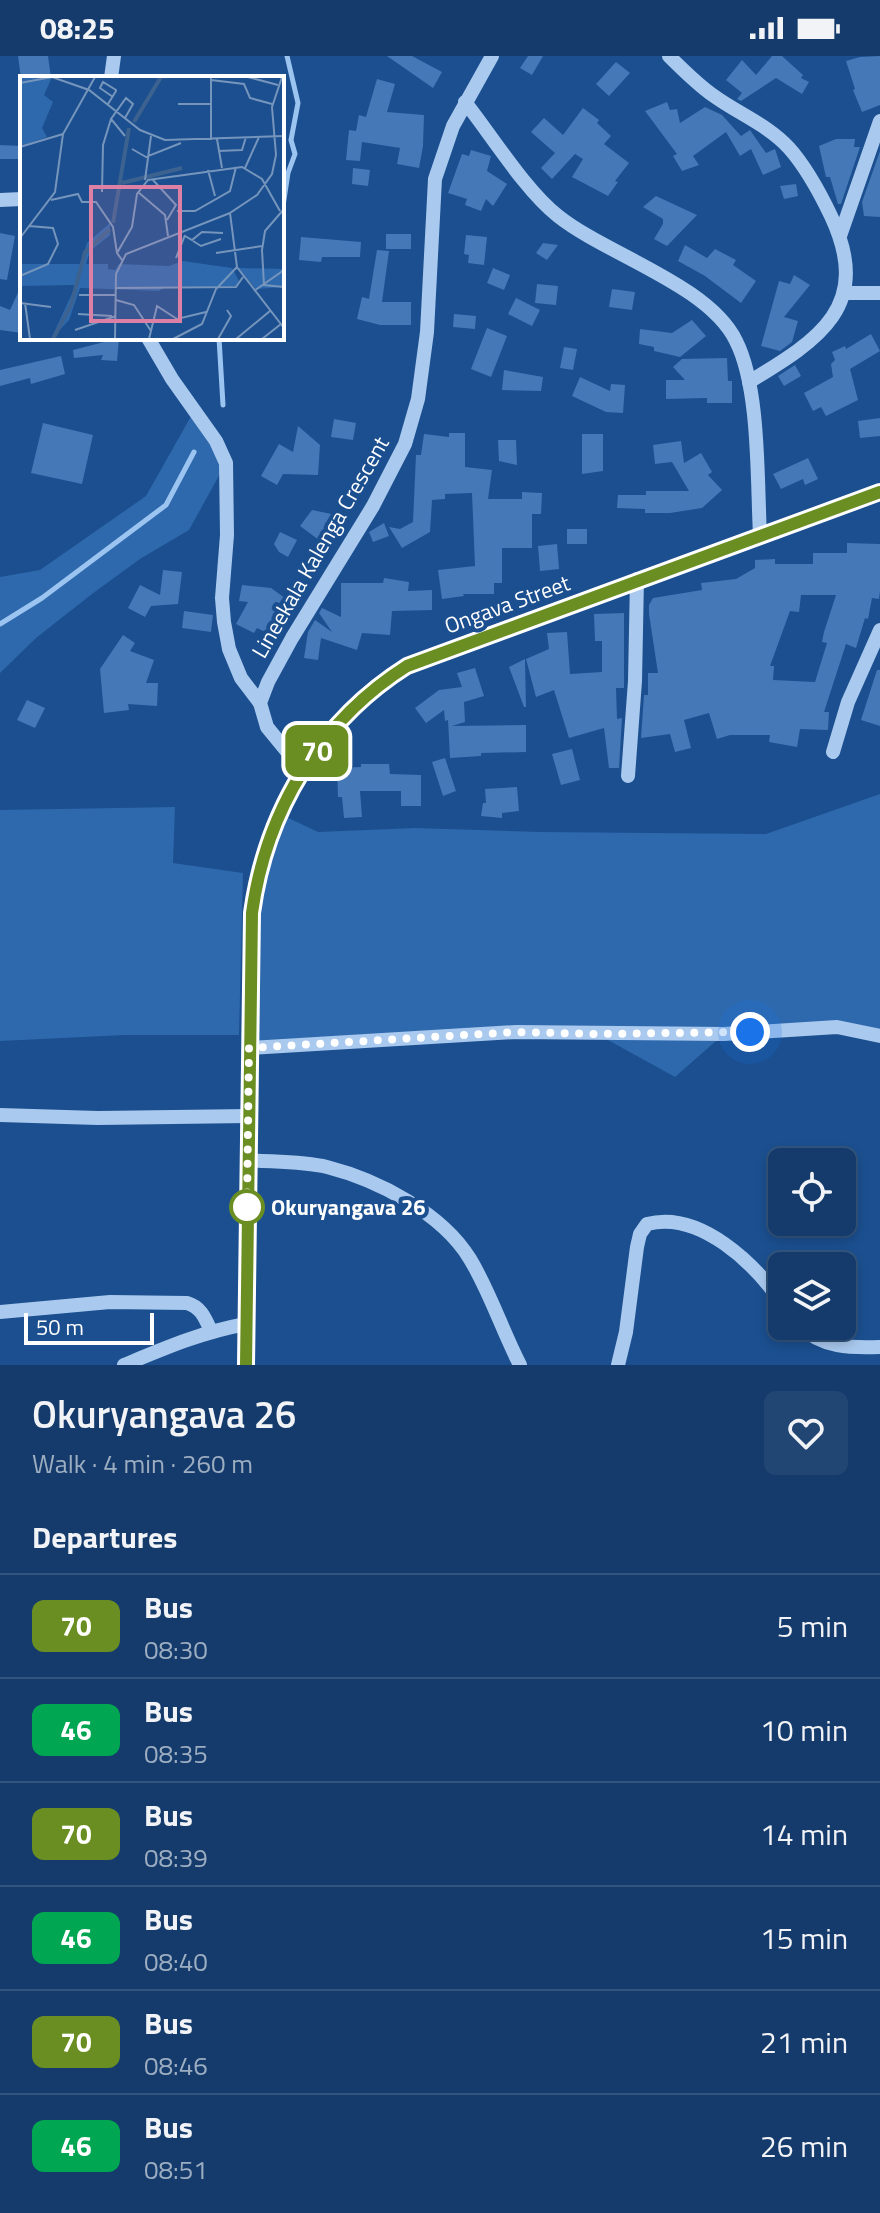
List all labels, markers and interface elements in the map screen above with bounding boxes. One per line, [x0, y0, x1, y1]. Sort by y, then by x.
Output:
text: 08:25 [40, 5, 115, 51]
inset map [20, 76, 284, 340]
street label: Lineekala Kalenga Crescent [242, 429, 398, 664]
street label: Ongava Street [439, 565, 575, 642]
line badge: 70 [281, 725, 353, 777]
text: 70 [301, 729, 333, 772]
your location [730, 1012, 770, 1052]
map controls [768, 1148, 856, 1340]
button: locate [768, 1148, 856, 1236]
marker: Okuryangava 26 [230, 1190, 264, 1224]
place label: Okuryangava 26 [271, 1190, 426, 1224]
button: layers [768, 1252, 856, 1340]
scale bar [24, 1309, 154, 1345]
text: 50 m [36, 1310, 84, 1344]
text: Okuryangava 26 [32, 1385, 296, 1443]
button: heart [764, 1391, 848, 1475]
text: Walk · 4 min · 260 m [32, 1444, 253, 1483]
text: Departures [32, 1514, 177, 1560]
text: Bus [144, 1584, 193, 1630]
text: 5 min [777, 1603, 848, 1649]
text: 70 [60, 1604, 92, 1647]
text: 08:30 [144, 1630, 208, 1669]
text: Bus [144, 1688, 193, 1734]
text: 10 min [760, 1707, 848, 1753]
text: 46 [60, 1708, 92, 1751]
text: 08:35 [144, 1734, 208, 1773]
text: Bus [144, 1792, 193, 1838]
text: 14 min [760, 1811, 848, 1857]
text: 70 [60, 1812, 92, 1855]
text: 08:39 [144, 1838, 208, 1877]
text: Bus [144, 1896, 193, 1942]
text: 15 min [760, 1915, 848, 1961]
text: 46 [60, 1916, 92, 1959]
text: 08:40 [144, 1942, 208, 1981]
text: Bus [144, 2000, 193, 2046]
text: 21 min [760, 2019, 848, 2065]
text: 70 [60, 2020, 92, 2063]
text: 08:46 [144, 2046, 208, 2085]
text: Bus [144, 2104, 193, 2150]
text: 26 min [760, 2123, 848, 2169]
text: 46 [60, 2124, 92, 2167]
text: 08:51 [144, 2150, 208, 2189]

